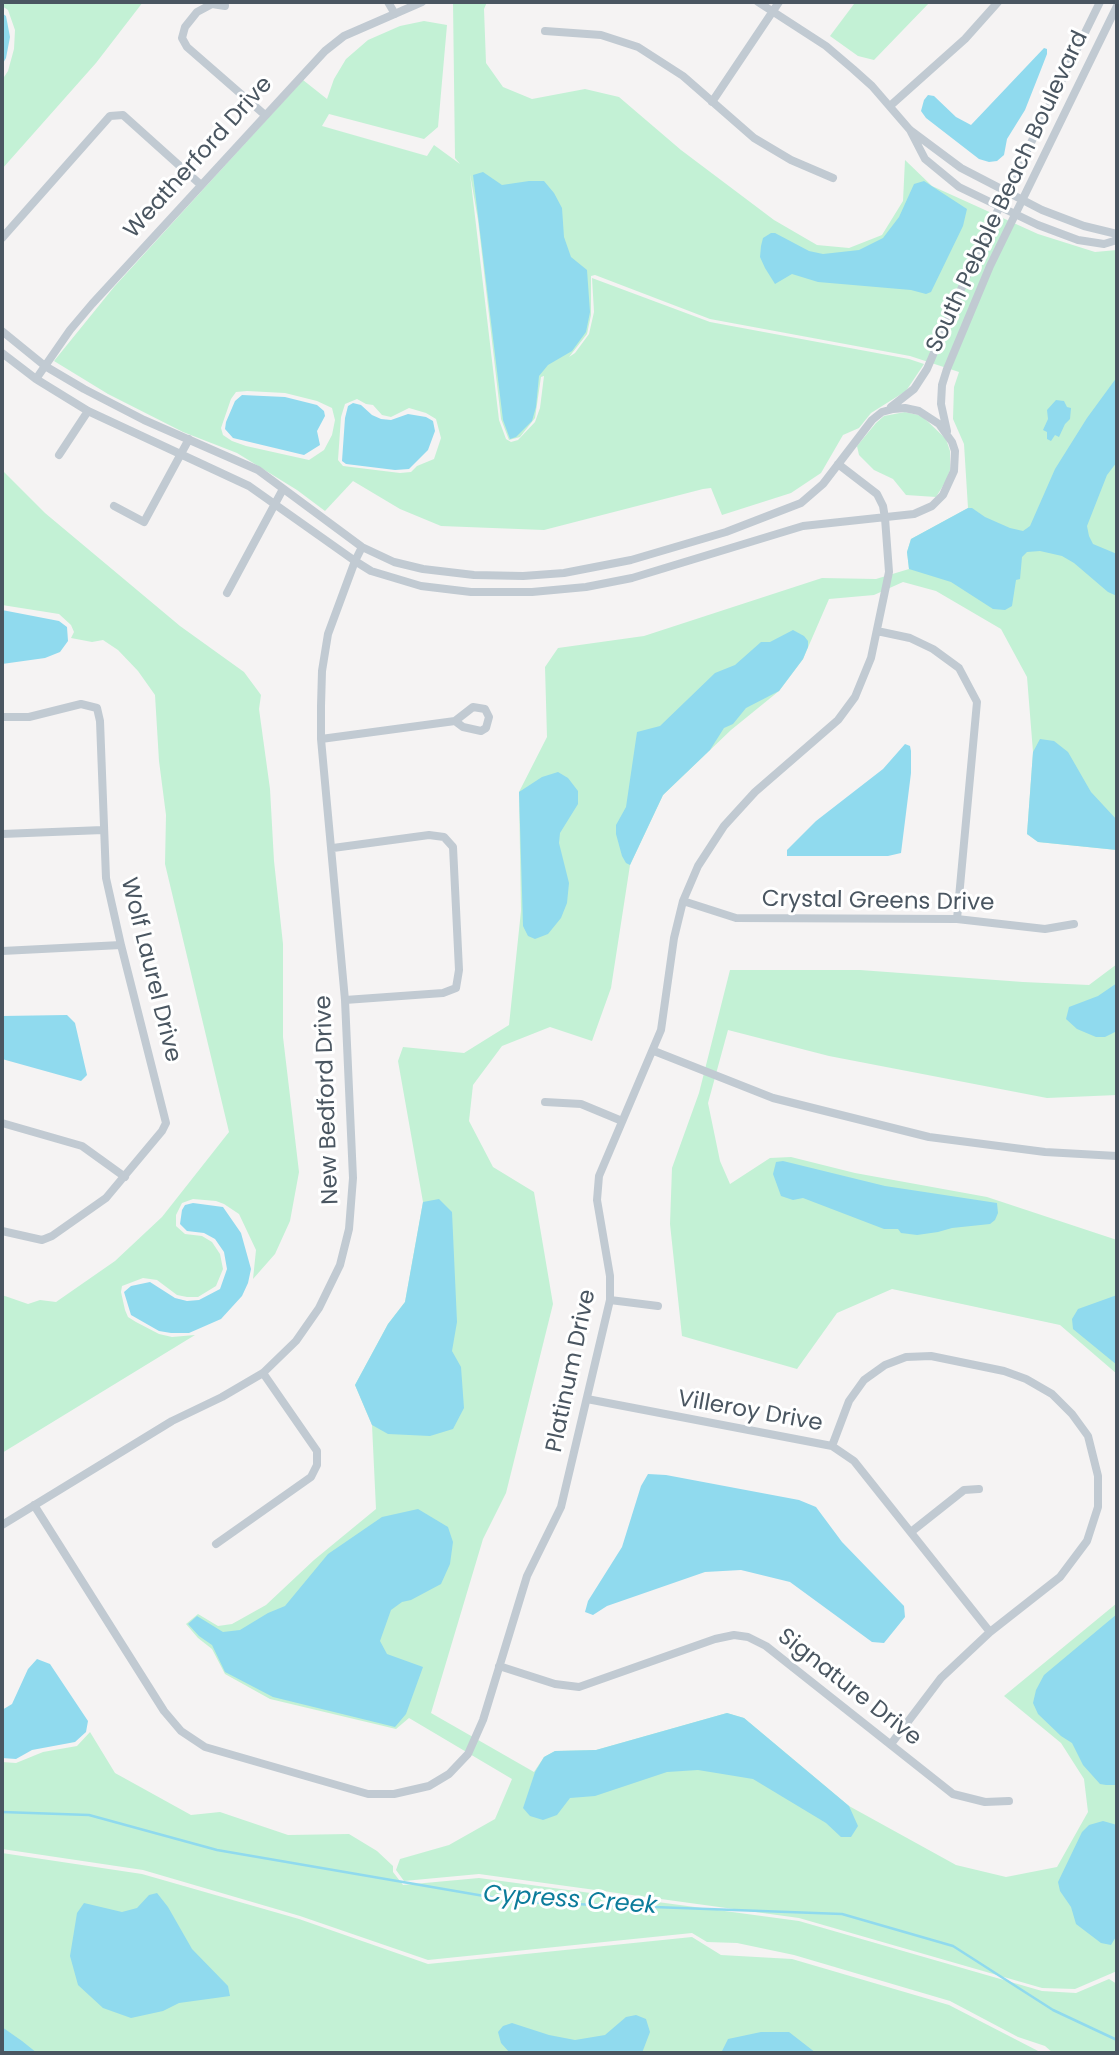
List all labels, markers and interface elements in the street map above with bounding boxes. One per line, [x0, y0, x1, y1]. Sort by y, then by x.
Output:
street label: South Pebble Beach Boulevard [921, 27, 1095, 357]
street label: Weatherford Drive [119, 71, 279, 245]
street label: Wolf Laurel Drive [114, 875, 186, 1065]
street label: Crystal Greens Drive [762, 886, 994, 918]
street label: New Bedford Drive [311, 995, 345, 1205]
street label: Platinum Drive [541, 1287, 603, 1455]
street label: Villeroy Drive [675, 1386, 825, 1438]
street label: Signature Drive [772, 1623, 926, 1753]
water label: Cypress Creek [482, 1881, 658, 1921]

